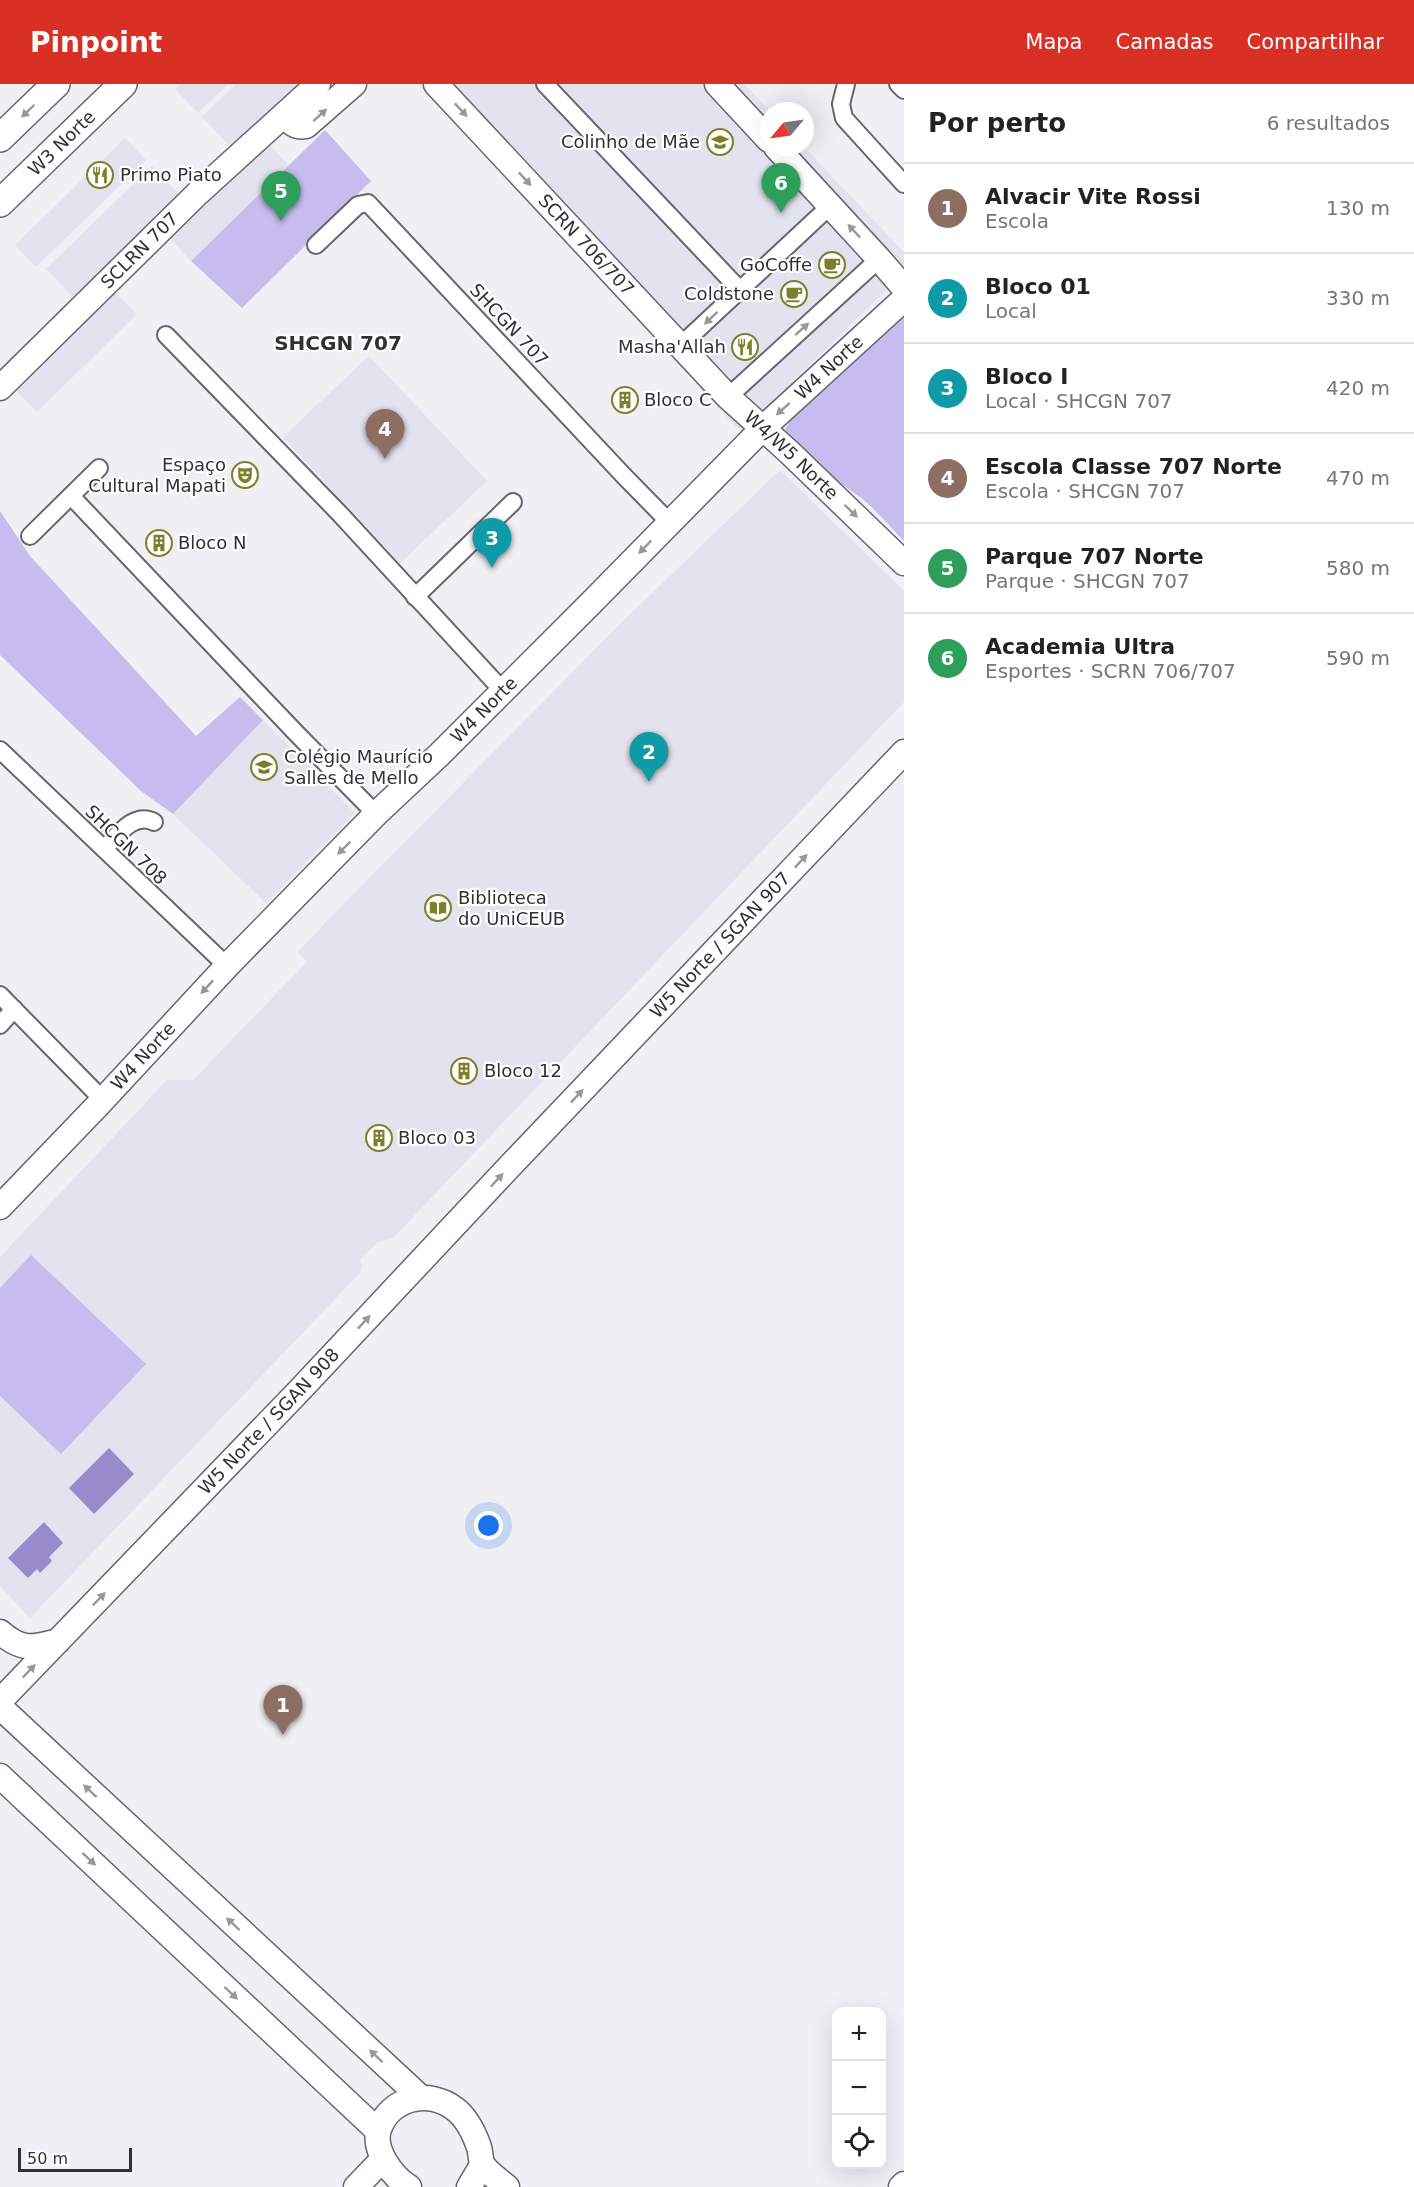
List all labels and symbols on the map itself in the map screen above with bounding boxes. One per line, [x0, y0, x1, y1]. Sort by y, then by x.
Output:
one-way arrow [454, 102, 467, 117]
north arrow [760, 102, 814, 156]
one-way arrow [21, 104, 35, 118]
street label: W3 Norte [24, 106, 99, 180]
one-way arrow [313, 108, 327, 122]
school or university icon: Colinho de Mãe [705, 127, 735, 157]
place label: Colinho de Mãe [561, 131, 700, 152]
restaurant icon: Primo Piato [85, 160, 115, 190]
place label: Primo Piato [120, 164, 222, 185]
pin: 6 [762, 164, 800, 213]
one-way arrow [518, 171, 531, 186]
pin: 5 [262, 172, 300, 221]
street label: SCRN 706/707 [534, 190, 639, 299]
street label: SCLRN 707 [96, 208, 182, 293]
one-way arrow [847, 224, 861, 238]
cafe icon: GoCoffe [817, 250, 847, 280]
place label: GoCoffe [740, 254, 812, 275]
street label: SHCGN 707 [466, 279, 553, 370]
cafe icon: Coldstone [779, 279, 809, 309]
place label: Coldstone [684, 283, 774, 304]
one-way arrow [704, 310, 718, 324]
one-way arrow [794, 323, 809, 336]
district label: SHCGN 707 [274, 331, 402, 355]
street label: W4 Norte [790, 331, 867, 404]
restaurant icon: Masha'Allah [730, 332, 760, 362]
place label: Masha'Allah [618, 336, 726, 357]
building icon: Bloco C [610, 385, 640, 415]
place label: Bloco C [644, 389, 712, 410]
one-way arrow [776, 402, 791, 415]
street label: W4/W5 Norte [740, 406, 843, 504]
pin: 4 [366, 410, 404, 459]
place label: Espaço Cultural Mapati [88, 454, 226, 496]
theatre icon: Espaço Cultural Mapati [230, 460, 260, 490]
one-way arrow [843, 504, 857, 518]
pin: 3 [472, 518, 512, 568]
building icon: Bloco N [144, 528, 174, 558]
place label: Bloco N [178, 532, 246, 553]
one-way arrow [638, 539, 652, 554]
street label: W4 Norte [446, 672, 521, 747]
pin: 2 [630, 732, 668, 782]
place label: Colégio Maurício Salles de Mello [284, 746, 433, 788]
school or university icon: Colégio Maurício Salles de Mello [249, 752, 279, 782]
street label: SHCGN 708 [81, 801, 171, 889]
one-way arrow [337, 840, 351, 854]
one-way arrow [793, 854, 807, 868]
street label: W5 Norte / SGAN 907 [645, 867, 794, 1022]
place label: Biblioteca do UniCEUB [458, 887, 565, 929]
library icon: Biblioteca do UniCEUB [423, 893, 453, 923]
one-way arrow [201, 979, 214, 994]
street label: W4 Norte [106, 1018, 180, 1094]
building icon: Bloco 12 [449, 1056, 479, 1086]
place label: Bloco 12 [484, 1060, 562, 1081]
one-way arrow [570, 1089, 584, 1104]
building icon: Bloco 03 [364, 1123, 394, 1153]
place label: Bloco 03 [398, 1127, 476, 1148]
one-way arrow [490, 1173, 503, 1188]
one-way arrow [357, 1315, 371, 1330]
street label: W5 Norte / SGAN 908 [194, 1344, 343, 1498]
your location [474, 1511, 503, 1540]
one-way arrow [91, 1593, 105, 1607]
one-way arrow [22, 1664, 36, 1679]
pin: 1 [264, 1686, 302, 1735]
one-way arrow [83, 1784, 98, 1798]
one-way arrow [81, 1852, 95, 1866]
one-way arrow [226, 1917, 240, 1931]
one-way arrow [223, 1986, 238, 2000]
one-way arrow [369, 2050, 384, 2063]
scale bar [18, 2145, 132, 2172]

